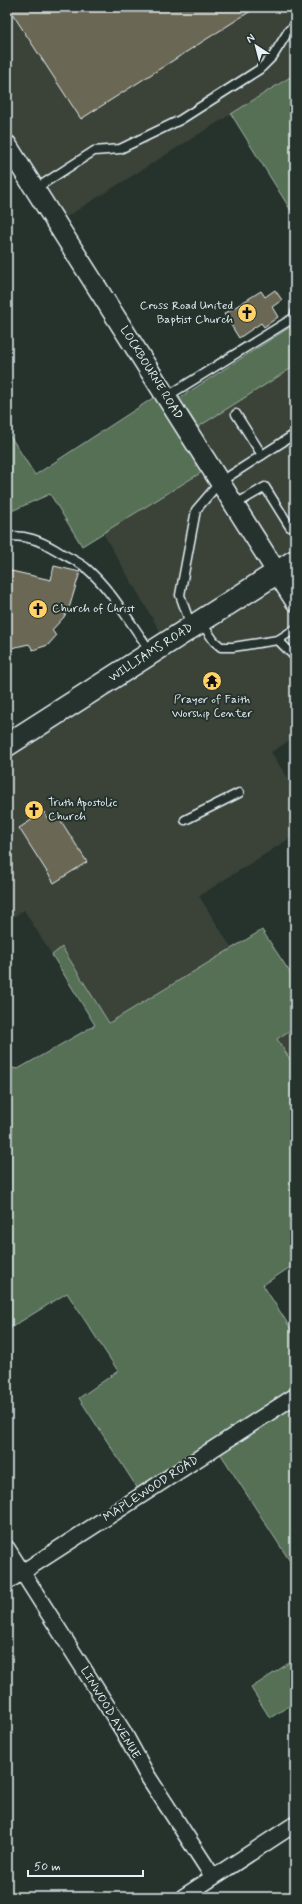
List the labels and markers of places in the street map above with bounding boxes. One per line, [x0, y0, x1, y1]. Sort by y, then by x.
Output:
place label: Cross Road United Baptist Church [140, 298, 233, 328]
church icon: Cross Road United Baptist Church [236, 302, 258, 324]
church icon: Church of Christ [27, 598, 49, 620]
place label: Church of Christ [52, 601, 136, 617]
temple icon: Prayer of Faith Worship Center [201, 670, 223, 692]
place label: Prayer of Faith Worship Center [172, 692, 252, 722]
place label: Truth Apostolic Church [48, 795, 117, 825]
church icon: Truth Apostolic Church [23, 799, 45, 821]

